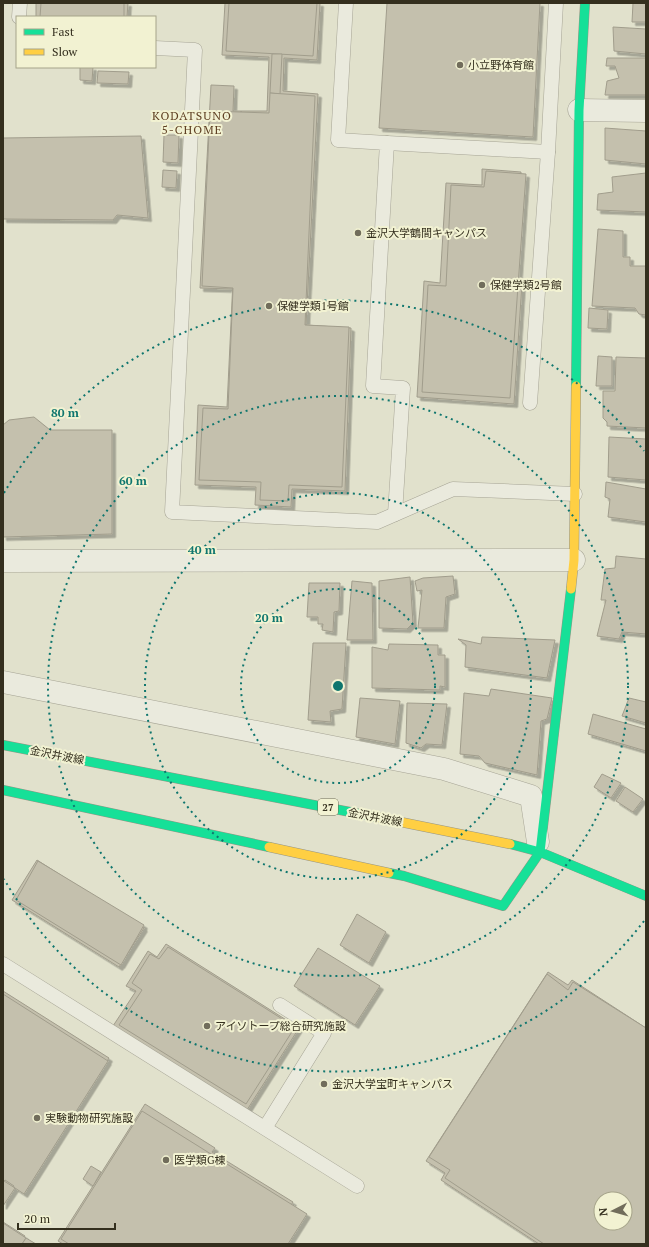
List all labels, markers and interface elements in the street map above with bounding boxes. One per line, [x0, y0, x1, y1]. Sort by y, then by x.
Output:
legend [16, 16, 156, 68]
text: Fast [52, 24, 75, 39]
text: Slow [52, 44, 78, 59]
place label: 小立野体育館 [468, 58, 534, 72]
marker: 小立野体育館 [455, 60, 465, 70]
district label: KODATSUNO 5-CHOME [152, 108, 232, 137]
place label: 金沢大学鶴間キャンパス [366, 226, 487, 240]
marker: 金沢大学鶴間キャンパス [353, 228, 363, 238]
place label: 保健学類2号館 [490, 278, 562, 292]
marker: 保健学類2号館 [477, 280, 487, 290]
place label: 保健学類1号館 [277, 299, 349, 313]
marker: 保健学類1号館 [264, 301, 274, 311]
text: 80 m [51, 405, 79, 420]
text: 60 m [119, 473, 147, 488]
text: 40 m [188, 542, 216, 557]
text: 20 m [255, 610, 283, 625]
centre of rings [331, 679, 345, 693]
street label: 金沢井波線 [29, 743, 85, 767]
road number: 27 [318, 799, 338, 815]
street label: 金沢井波線 [347, 805, 403, 829]
place label: アイソトープ総合研究施設 [215, 1019, 346, 1033]
marker: アイソトープ総合研究施設 [202, 1021, 212, 1031]
place label: 金沢大学宝町キャンパス [332, 1077, 453, 1091]
marker: 金沢大学宝町キャンパス [319, 1079, 329, 1089]
place label: 実験動物研究施設 [45, 1111, 133, 1125]
marker: 実験動物研究施設 [32, 1113, 42, 1123]
place label: 医学類G棟 [174, 1153, 226, 1167]
marker: 医学類G棟 [161, 1155, 171, 1165]
north arrow [593, 1191, 633, 1231]
scale bar [18, 1205, 115, 1231]
text: N [596, 1207, 610, 1217]
text: 20 m [24, 1211, 51, 1226]

